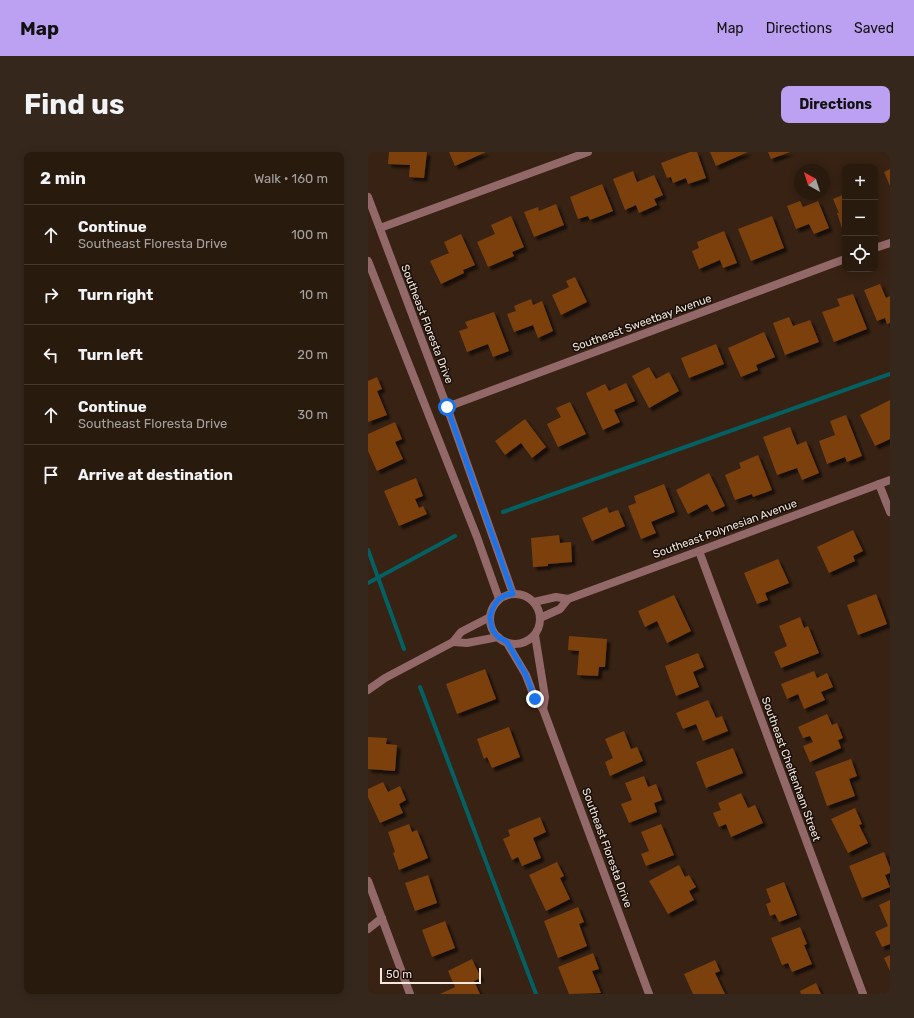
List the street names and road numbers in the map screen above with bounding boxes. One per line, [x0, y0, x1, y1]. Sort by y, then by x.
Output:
street label: Southeast Floresta Drive [398, 263, 456, 385]
street label: Southeast Sweetbay Avenue [571, 292, 713, 354]
street label: Southeast Polynesian Avenue [651, 497, 799, 561]
street label: Southeast Cheltenham Street [759, 695, 823, 844]
street label: Southeast Floresta Drive [579, 786, 635, 910]

